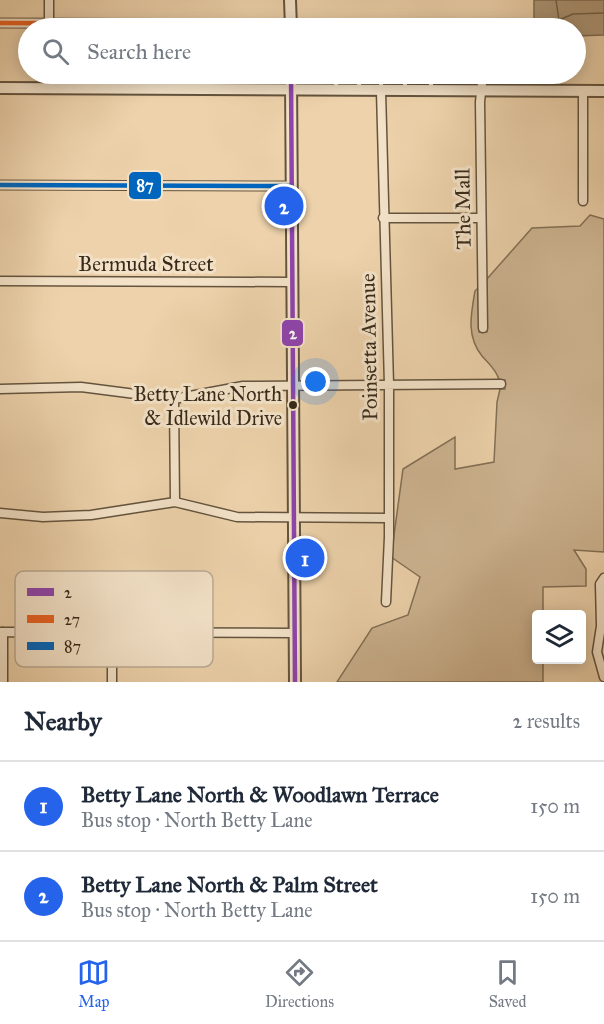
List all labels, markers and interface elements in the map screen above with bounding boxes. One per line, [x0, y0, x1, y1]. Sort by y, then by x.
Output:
search box [18, 18, 586, 84]
icon: search [39, 35, 72, 68]
text: Search here [87, 38, 191, 65]
street label: The Mall [449, 168, 477, 250]
line badge: 87 [128, 171, 162, 200]
text: 87 [136, 176, 154, 195]
pin: 2 [264, 184, 304, 228]
street label: Bermuda Street [78, 251, 214, 277]
street label: Poinsetta Avenue [355, 273, 383, 421]
line badge: 2 [281, 319, 304, 347]
text: 2 [289, 324, 298, 343]
your location [301, 367, 330, 396]
place label: Betty Lane North & Idlewild Drive [133, 382, 282, 430]
marker: Betty Lane North & Idlewild Drive [287, 399, 299, 411]
pin: 1 [286, 536, 324, 580]
legend [15, 571, 213, 667]
text: 2 [64, 583, 72, 602]
text: 27 [64, 610, 80, 629]
map controls [532, 610, 586, 664]
button: layers [532, 610, 586, 664]
text: 87 [64, 637, 81, 656]
text: Nearby [24, 705, 102, 737]
text: 2 results [512, 709, 580, 733]
text: Betty Lane North & Woodlawn Terrace [81, 781, 439, 808]
text: 1 [40, 794, 47, 818]
text: 150 m [530, 794, 580, 818]
text: Bus stop · North Betty Lane [81, 808, 313, 832]
text: Betty Lane North & Palm Street [81, 871, 378, 898]
text: 2 [39, 884, 48, 908]
text: 150 m [530, 884, 580, 908]
text: Bus stop · North Betty Lane [81, 898, 313, 922]
tab: Map [77, 956, 110, 1011]
tab: Directions [265, 956, 334, 1011]
tab: Saved [489, 956, 527, 1011]

